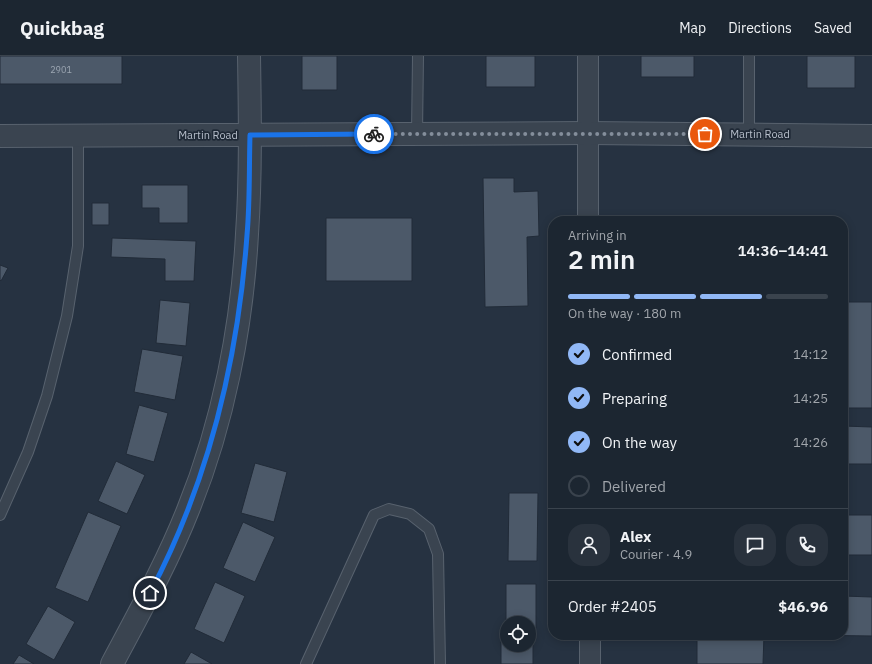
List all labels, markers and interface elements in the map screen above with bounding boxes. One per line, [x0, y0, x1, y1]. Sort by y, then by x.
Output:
text: Quickbag [20, 16, 104, 40]
text: Map [679, 19, 706, 37]
text: Directions [728, 19, 792, 37]
text: Saved [814, 19, 852, 37]
house number: 2901 [50, 64, 72, 75]
courier [354, 114, 394, 154]
pin [688, 117, 722, 151]
icon: bike [363, 123, 385, 145]
icon: bag [694, 123, 716, 145]
street label: Martin Road [730, 127, 790, 141]
street label: Martin Road [178, 128, 238, 142]
text: Arriving in [568, 227, 627, 244]
text: 14:36–14:41 [738, 241, 828, 260]
text: 2 min [568, 242, 635, 276]
text: On the way · 180 m [568, 305, 681, 322]
icon: check [568, 343, 590, 365]
text: Confirmed [602, 345, 672, 364]
text: 14:12 [793, 346, 828, 363]
icon: check [568, 387, 590, 409]
text: Preparing [602, 389, 667, 408]
text: 14:25 [793, 390, 828, 407]
icon: check [568, 431, 590, 453]
text: On the way [602, 433, 677, 452]
text: 14:26 [793, 434, 828, 451]
text: Delivered [602, 477, 666, 496]
button: person [568, 524, 610, 566]
button: chat [734, 524, 776, 566]
button: phone [786, 524, 828, 566]
text: Alex [620, 527, 651, 546]
text: Courier · 4.9 [620, 546, 692, 563]
pin [133, 576, 167, 610]
icon: home [139, 582, 161, 604]
text: Order #2405 [568, 597, 657, 616]
text: $46.96 [778, 597, 828, 616]
map controls [500, 616, 536, 652]
button: locate [500, 616, 536, 652]

